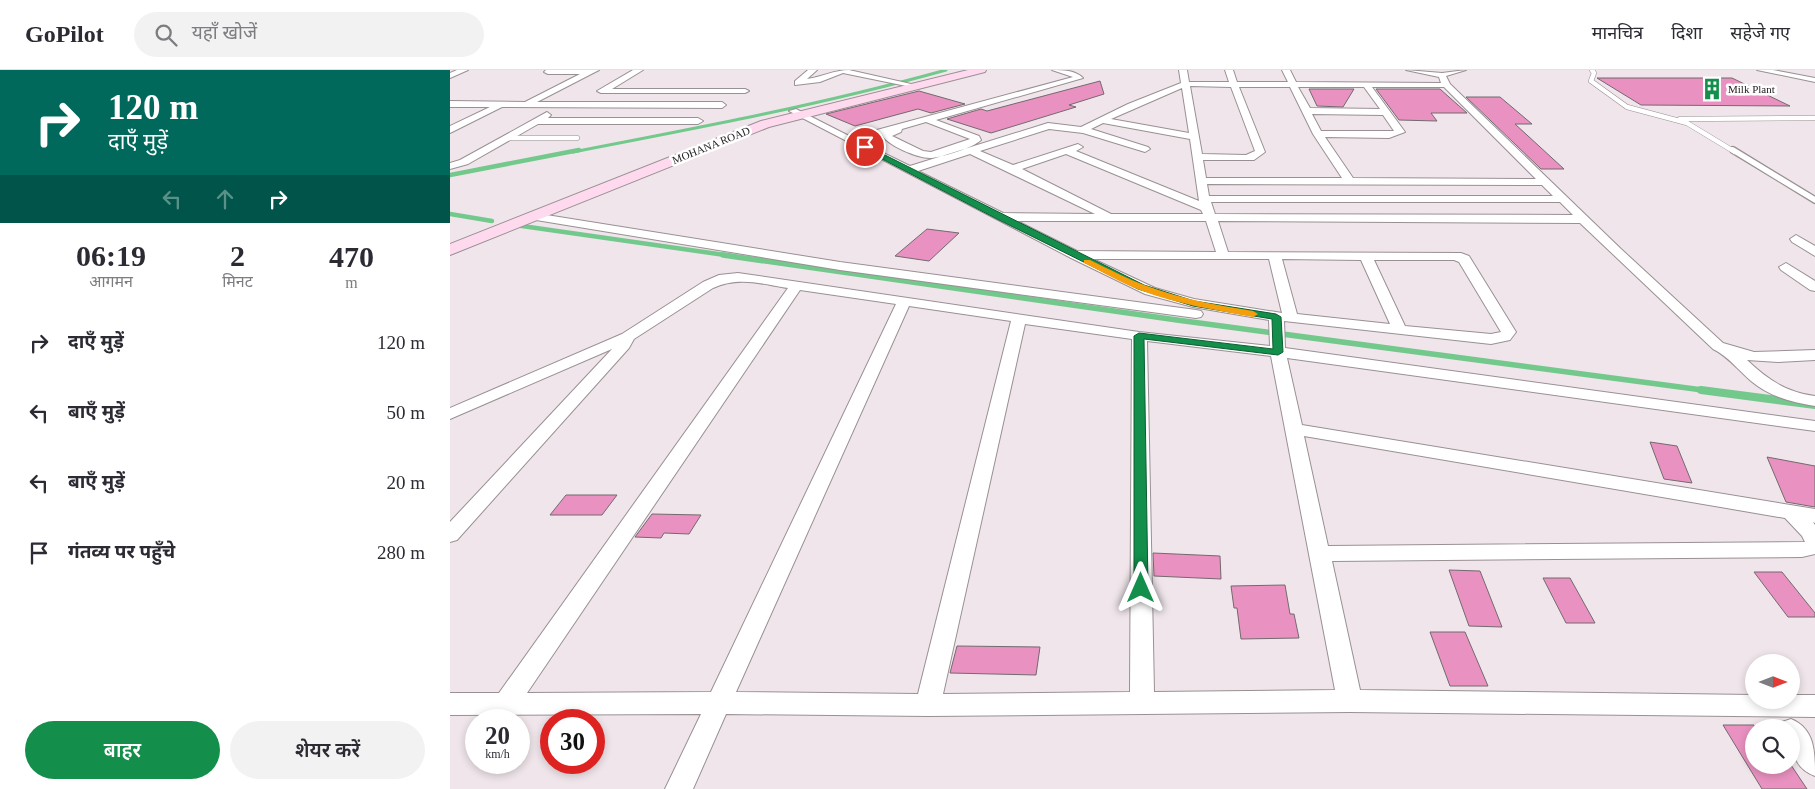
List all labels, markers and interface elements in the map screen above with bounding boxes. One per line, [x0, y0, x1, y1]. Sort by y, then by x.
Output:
search box [134, 12, 484, 57]
text: GoPilot [25, 21, 104, 47]
icon: search [152, 21, 180, 49]
text: यहाँ खोजें [192, 22, 257, 43]
text: मानचित्र [1592, 23, 1643, 43]
text: दिशा [1671, 23, 1702, 43]
text: सहेजे गए [1730, 23, 1790, 43]
building icon: Milk Plant [1699, 76, 1725, 102]
place label: Milk Plant [1728, 83, 1775, 95]
text: 120 m [108, 88, 198, 127]
icon: right [25, 90, 90, 155]
street label: MOHANA ROAD [670, 124, 752, 166]
pin [844, 126, 886, 168]
text: दाएँ मुड़ें [108, 129, 168, 154]
icon: arrive [851, 133, 879, 161]
icon: left [158, 185, 186, 213]
icon: ahead [211, 185, 239, 213]
icon: right [264, 185, 292, 213]
text: 06:19 [76, 239, 146, 272]
text: 2 [230, 239, 245, 272]
text: 470 [329, 240, 374, 273]
text: आगमन [89, 273, 133, 290]
text: मिनट [222, 273, 253, 290]
text: m [345, 274, 358, 291]
icon: right [25, 329, 53, 357]
text: दाएँ मुड़ें [68, 331, 124, 352]
text: 120 m [377, 332, 425, 353]
icon: left [25, 399, 53, 427]
text: बाएँ मुड़ें [68, 401, 125, 422]
text: 50 m [386, 402, 425, 423]
icon: left [25, 469, 53, 497]
text: बाएँ मुड़ें [68, 471, 125, 492]
text: 20 m [386, 472, 425, 493]
icon: arrive [25, 539, 53, 567]
text: गंतव्य पर पहुँचे [68, 541, 175, 562]
text: 280 m [377, 542, 425, 563]
position arrow [1114, 561, 1166, 613]
north arrow [1745, 654, 1800, 709]
map controls [1745, 654, 1800, 774]
speed limit sign: 30 [540, 709, 605, 774]
button: search [1745, 719, 1800, 774]
button: बाहर [25, 721, 220, 779]
button: शेयर करें [230, 721, 425, 779]
text: 20 [485, 722, 510, 749]
text: km/h [485, 747, 510, 761]

